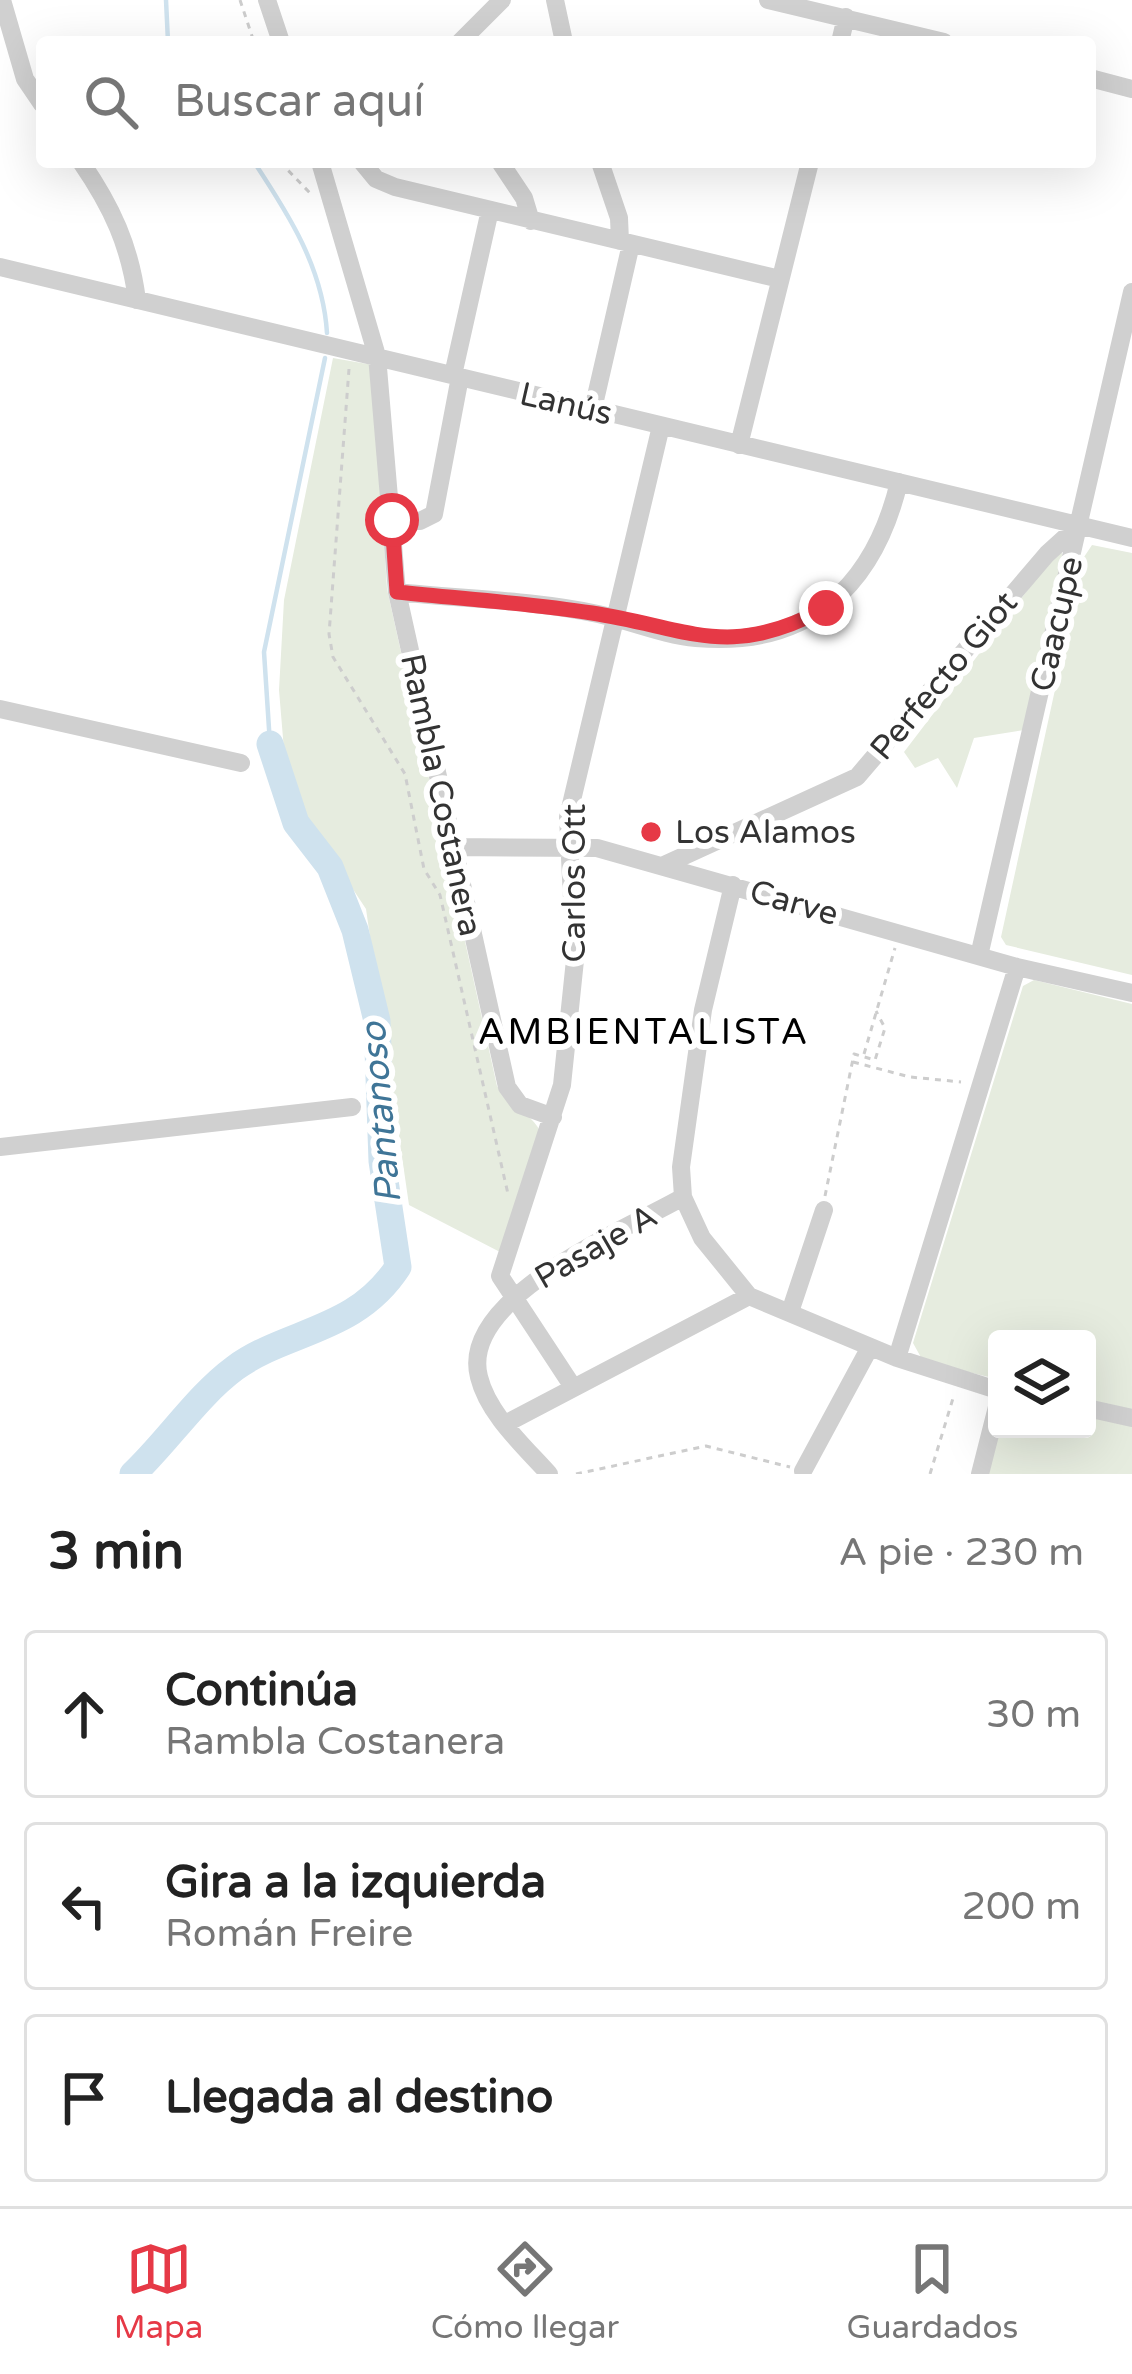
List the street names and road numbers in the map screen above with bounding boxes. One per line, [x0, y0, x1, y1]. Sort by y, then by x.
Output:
street label: Lanús [516, 374, 616, 434]
street label: Caacupe [1023, 553, 1091, 695]
street label: Perfecto Giot [862, 584, 1026, 768]
street label: Rambla Costanera [392, 650, 490, 940]
street label: Carlos Ott [555, 804, 594, 962]
street label: Carve [745, 872, 843, 934]
street label: Pasaje A [528, 1196, 664, 1298]

